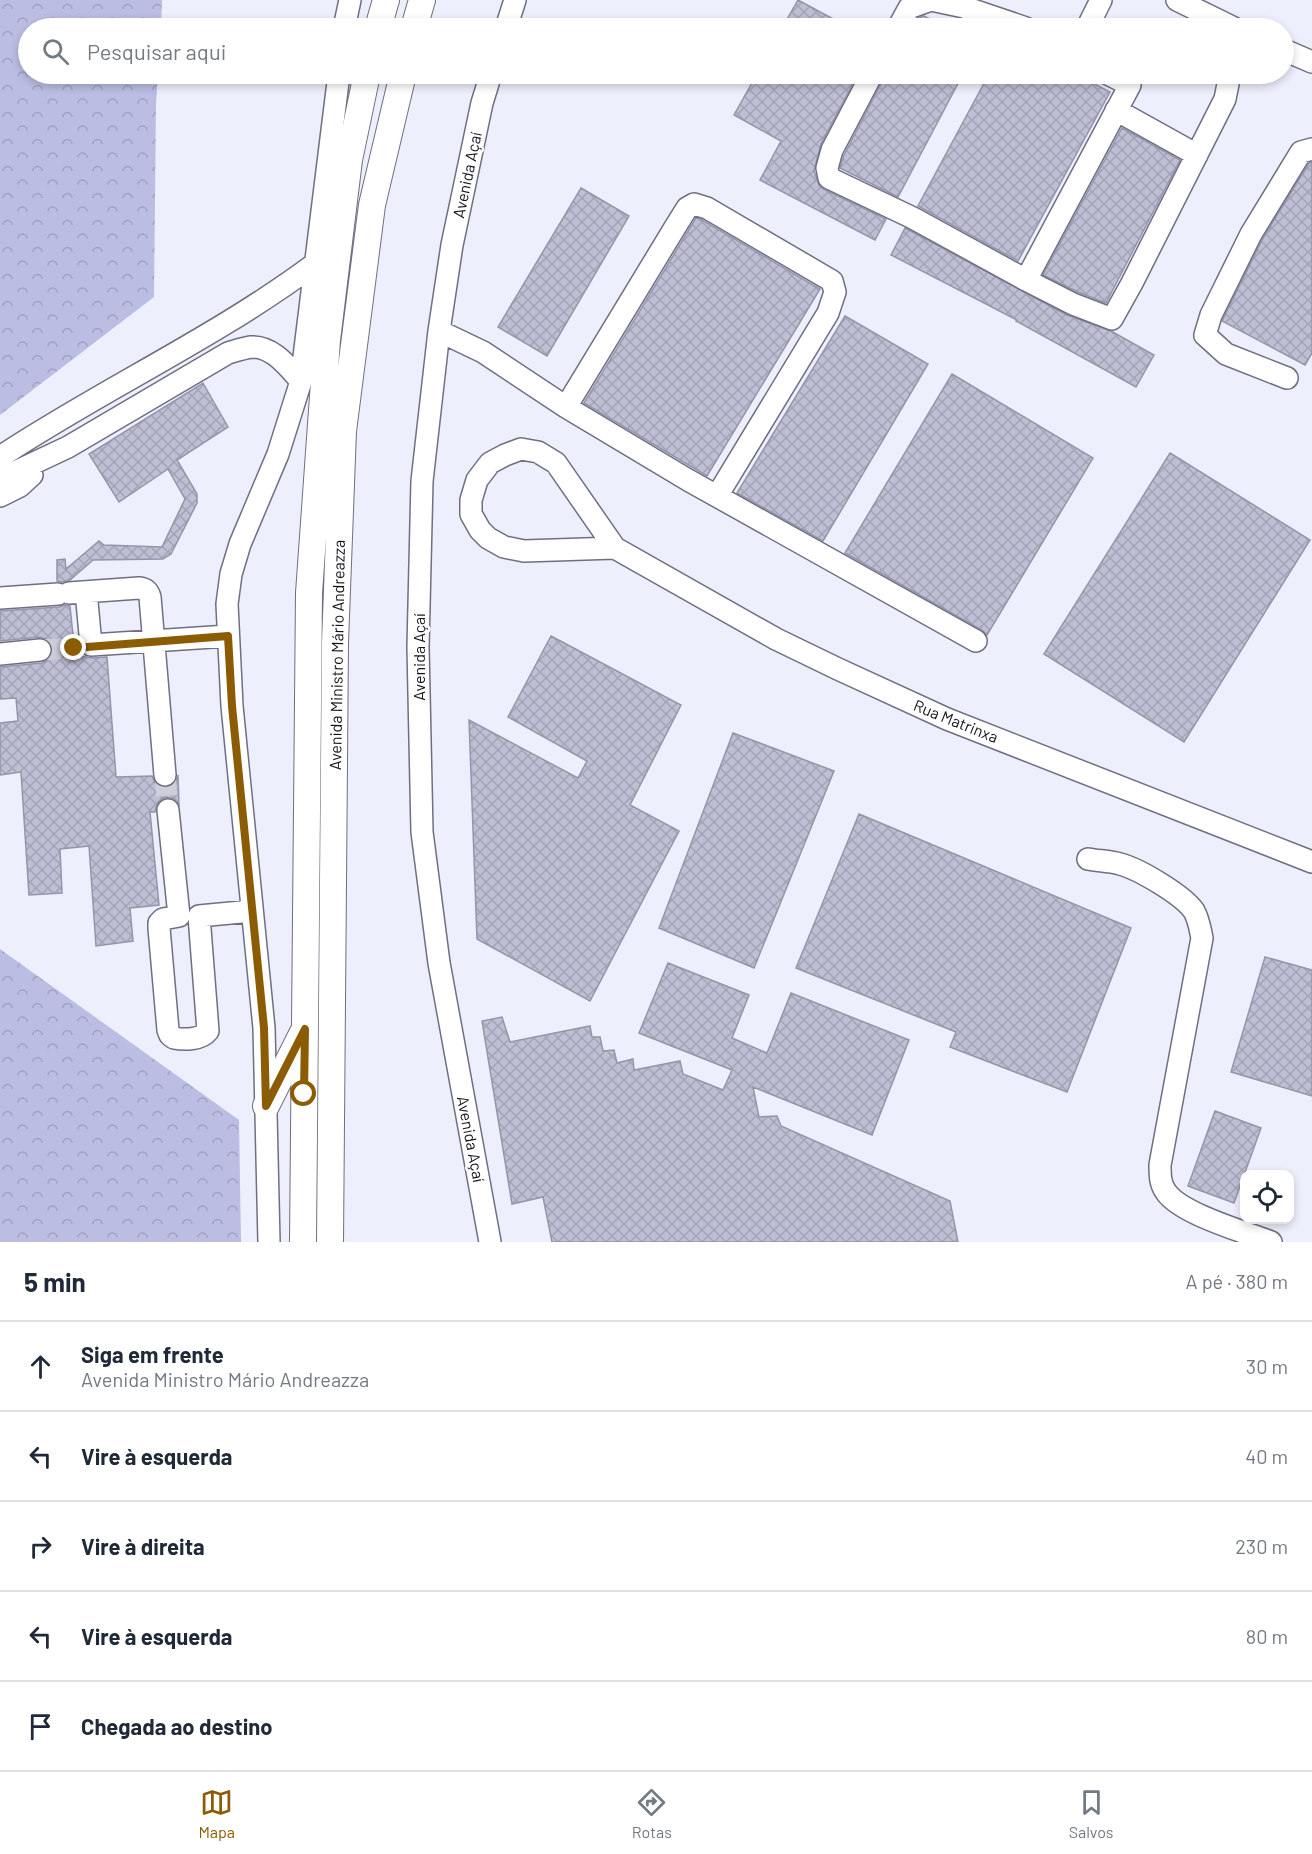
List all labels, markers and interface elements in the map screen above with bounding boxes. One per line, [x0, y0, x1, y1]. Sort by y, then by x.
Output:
search box [18, 18, 1294, 84]
icon: search [39, 35, 72, 68]
text: Pesquisar aqui [87, 38, 226, 64]
street label: Avenida Açaí [448, 130, 485, 220]
street label: Avenida Ministro Mário Andreazza [325, 540, 348, 770]
street label: Avenida Açaí [409, 613, 428, 701]
route end [60, 634, 86, 660]
street label: Rua Matrinxa [911, 695, 1001, 746]
route start [290, 1080, 316, 1106]
street label: Avenida Açaí [454, 1094, 489, 1184]
map controls [1240, 1170, 1294, 1224]
button: locate [1240, 1170, 1294, 1224]
text: 5 min [24, 1266, 86, 1297]
text: A pé · 380 m [1186, 1269, 1288, 1293]
text: Siga em frente [81, 1341, 224, 1367]
icon: ahead [24, 1350, 57, 1383]
text: 30 m [1246, 1354, 1288, 1378]
text: Avenida Ministro Mário Andreazza [81, 1367, 369, 1391]
icon: left [24, 1440, 57, 1473]
text: Vire à esquerda [81, 1443, 232, 1469]
text: 40 m [1245, 1444, 1288, 1468]
icon: right [24, 1530, 57, 1563]
text: Vire à direita [81, 1533, 205, 1559]
text: 230 m [1235, 1534, 1288, 1558]
icon: left [24, 1620, 57, 1653]
text: Vire à esquerda [81, 1623, 232, 1649]
text: 80 m [1246, 1624, 1288, 1648]
icon: arrive [24, 1710, 57, 1743]
text: Chegada ao destino [81, 1713, 272, 1739]
tab: Mapa [198, 1786, 235, 1841]
tab: Rotas [632, 1786, 672, 1841]
tab: Salvos [1069, 1786, 1114, 1841]

